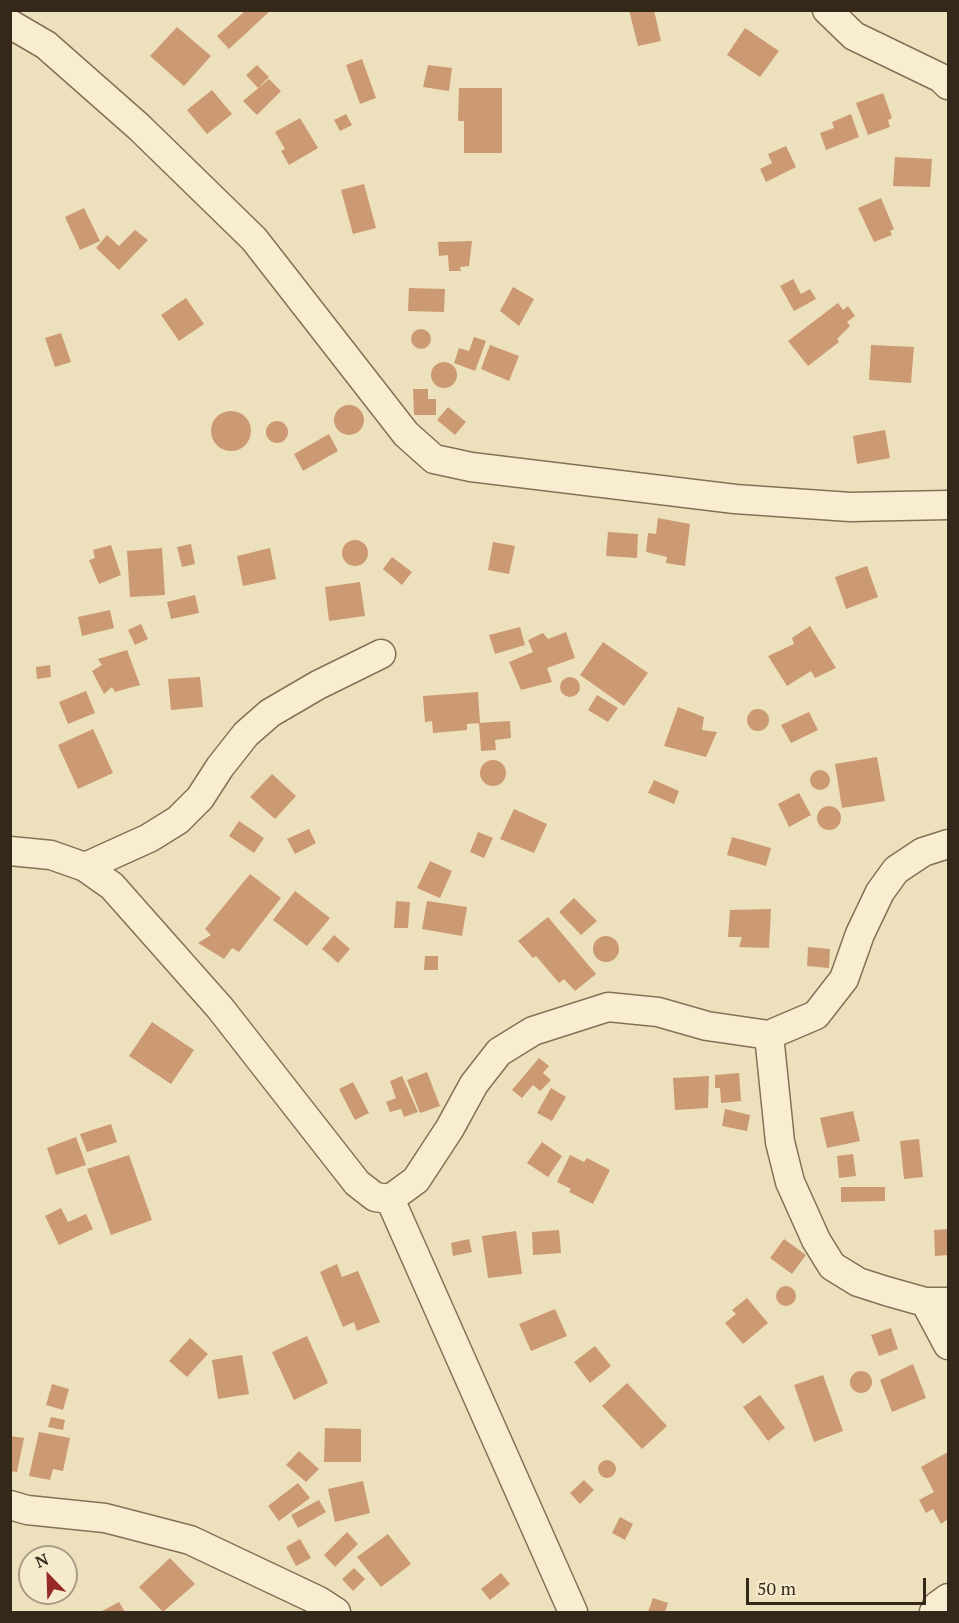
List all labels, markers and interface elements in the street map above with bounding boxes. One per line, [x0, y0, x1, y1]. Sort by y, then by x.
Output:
north arrow [18, 1545, 78, 1605]
text: N [32, 1548, 52, 1573]
scale bar [749, 1566, 929, 1604]
text: 50 m [757, 1576, 796, 1600]

